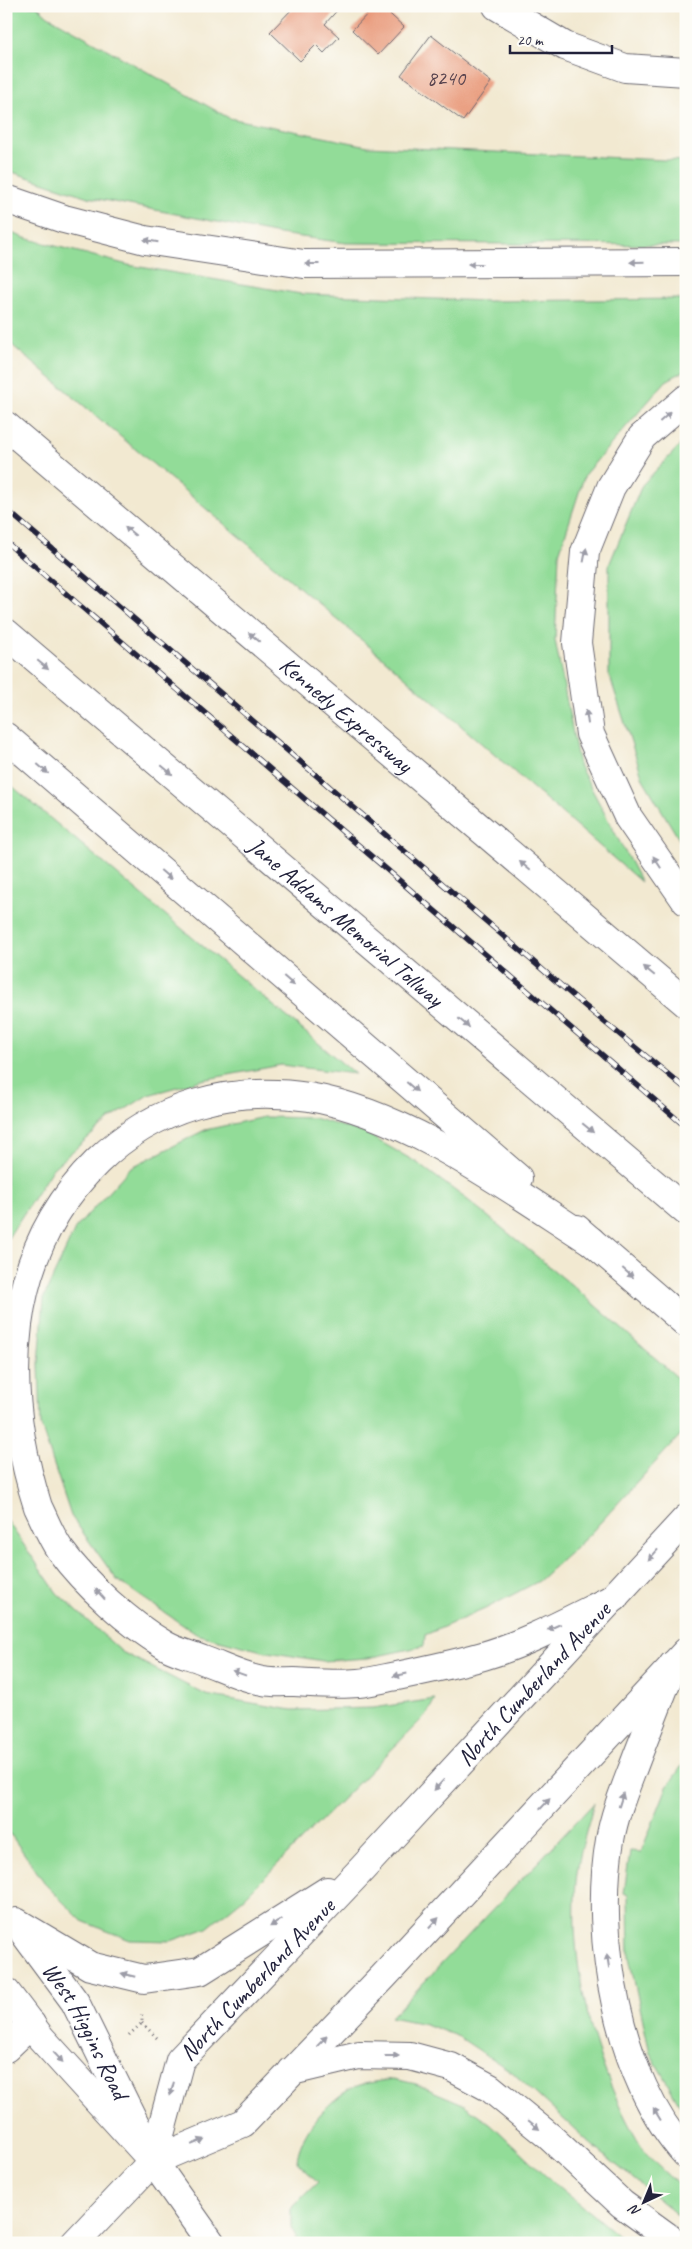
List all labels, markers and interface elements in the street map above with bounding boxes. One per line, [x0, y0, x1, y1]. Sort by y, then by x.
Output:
scale bar [510, 22, 612, 54]
text: 20 m [517, 31, 544, 50]
house number: 8240 [427, 65, 466, 91]
one-way arrow [143, 236, 159, 244]
one-way arrow [629, 258, 645, 266]
one-way arrow [304, 260, 320, 268]
one-way arrow [466, 260, 482, 268]
one-way arrow [659, 411, 671, 423]
one-way arrow [124, 526, 137, 537]
one-way arrow [582, 547, 590, 563]
one-way arrow [248, 631, 261, 642]
street label: Kennedy Expressway [274, 650, 420, 780]
one-way arrow [37, 659, 49, 671]
one-way arrow [583, 708, 591, 724]
one-way arrow [37, 763, 49, 775]
one-way arrow [161, 765, 174, 776]
street label: Jane Addams Memorial Tollway [241, 830, 451, 1014]
one-way arrow [652, 855, 662, 868]
one-way arrow [518, 861, 531, 872]
one-way arrow [160, 869, 172, 881]
one-way arrow [642, 966, 655, 977]
one-way arrow [283, 976, 296, 987]
one-way arrow [458, 1017, 471, 1028]
one-way arrow [406, 1082, 419, 1093]
one-way arrow [582, 1122, 594, 1134]
one-way arrow [621, 1267, 633, 1279]
one-way arrow [647, 1548, 659, 1560]
one-way arrow [94, 1589, 106, 1601]
street label: North Cumberland Avenue [450, 1594, 618, 1772]
one-way arrow [547, 1623, 561, 1631]
one-way arrow [232, 1669, 247, 1676]
one-way arrow [391, 1672, 407, 1680]
one-way arrow [433, 1779, 445, 1791]
one-way arrow [617, 1792, 625, 1807]
one-way arrow [539, 1799, 551, 1811]
street label: North Cumberland Avenue [173, 1890, 343, 2067]
one-way arrow [428, 1917, 440, 1929]
one-way arrow [269, 1918, 283, 1927]
one-way arrow [604, 1952, 612, 1968]
street label: West Higgins Road [36, 1956, 137, 2107]
one-way arrow [121, 1971, 136, 1979]
one-way arrow [316, 2035, 328, 2047]
one-way arrow [53, 2051, 64, 2063]
one-way arrow [384, 2052, 400, 2060]
one-way arrow [168, 2082, 176, 2097]
one-way arrow [653, 2108, 662, 2121]
one-way arrow [528, 2119, 541, 2130]
one-way arrow [191, 2137, 205, 2145]
north arrow [620, 2176, 670, 2226]
text: N [625, 2200, 644, 2220]

